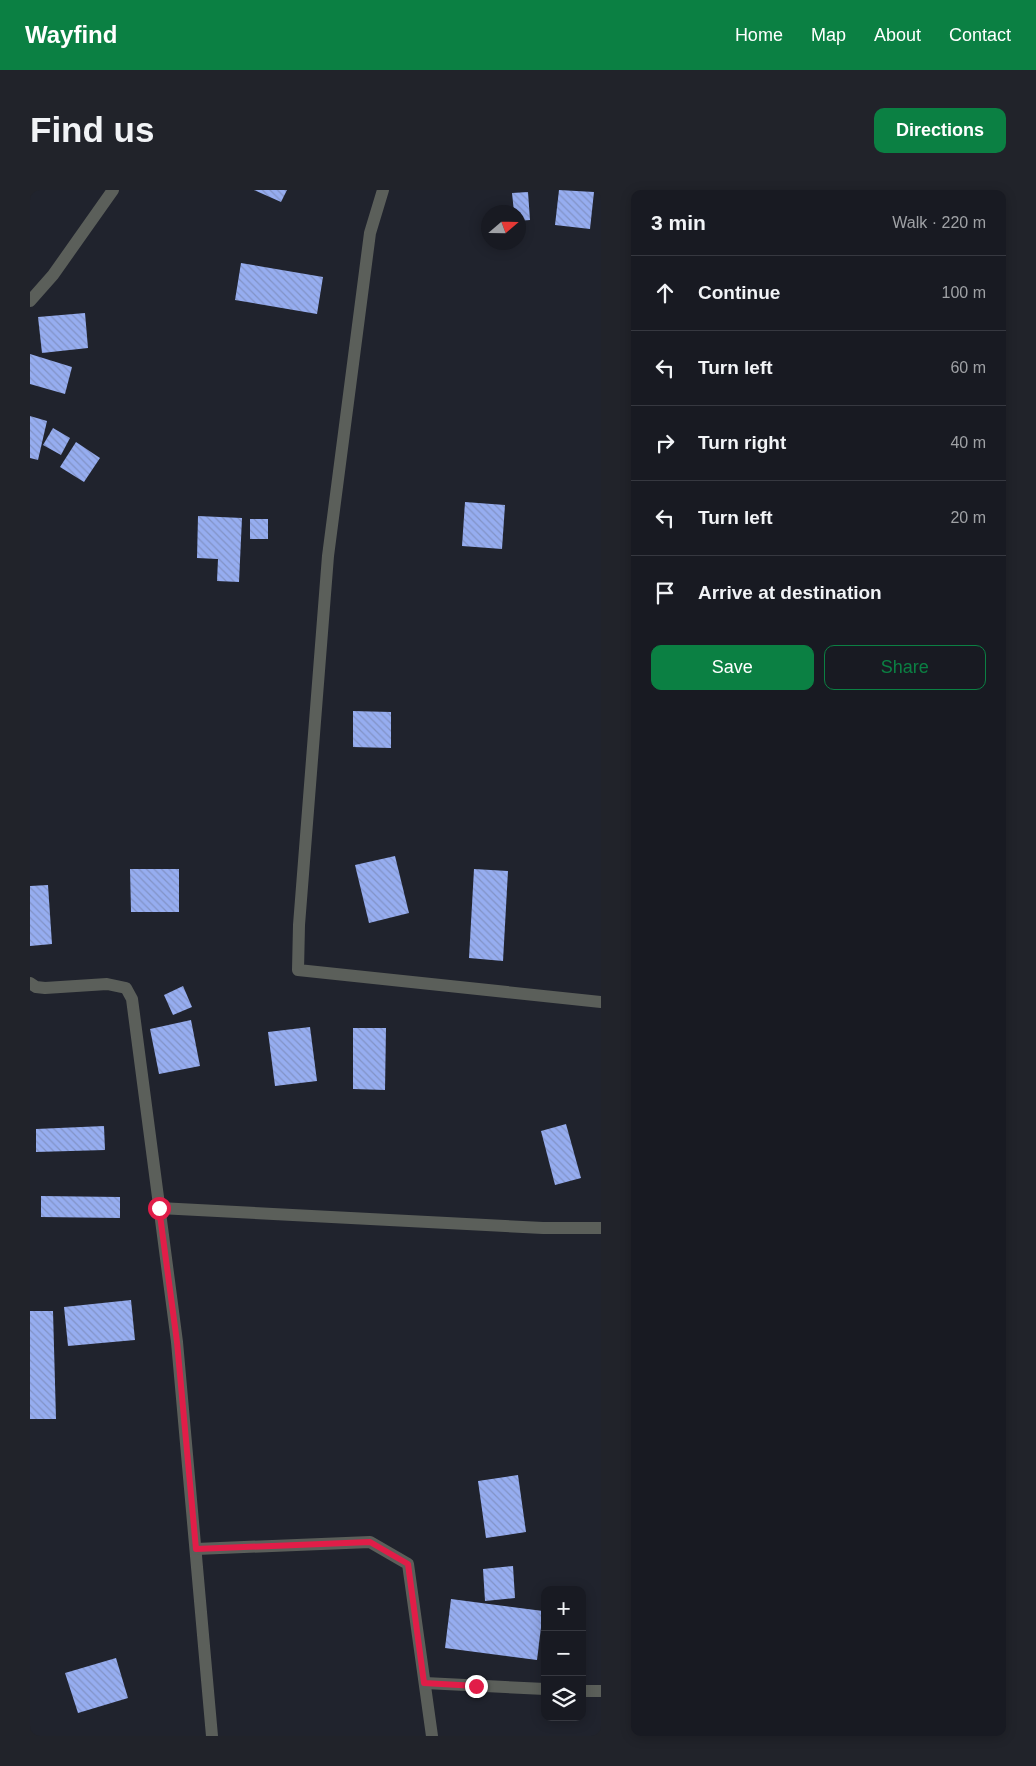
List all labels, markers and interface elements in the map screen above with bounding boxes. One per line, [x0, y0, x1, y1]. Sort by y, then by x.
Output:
text: Wayfind [25, 21, 117, 48]
text: Home [735, 25, 783, 45]
text: Map [811, 25, 846, 45]
text: About [874, 25, 921, 45]
text: Contact [949, 25, 1011, 45]
button: Directions [874, 108, 1006, 153]
text: Find us [30, 110, 154, 149]
north arrow [481, 205, 526, 250]
text: 3 min [651, 211, 706, 234]
text: Walk · 220 m [892, 214, 986, 231]
icon: ahead [651, 279, 679, 307]
text: Continue [698, 282, 780, 303]
text: 100 m [942, 284, 986, 301]
icon: left [651, 354, 679, 382]
text: Turn left [698, 357, 773, 378]
text: 60 m [950, 359, 986, 376]
icon: right [651, 429, 679, 457]
text: Turn right [698, 432, 786, 453]
text: 40 m [950, 434, 986, 451]
icon: left [651, 504, 679, 532]
text: Turn left [698, 507, 773, 528]
text: 20 m [950, 509, 986, 526]
icon: arrive [651, 579, 679, 607]
text: Arrive at destination [698, 582, 882, 603]
button: Save [651, 645, 814, 690]
button: Share [824, 645, 986, 690]
route start [148, 1197, 171, 1220]
map controls [541, 1586, 586, 1721]
button: + [541, 1586, 586, 1631]
button: − [541, 1631, 586, 1676]
route end [465, 1675, 488, 1698]
button: layers [541, 1676, 586, 1721]

